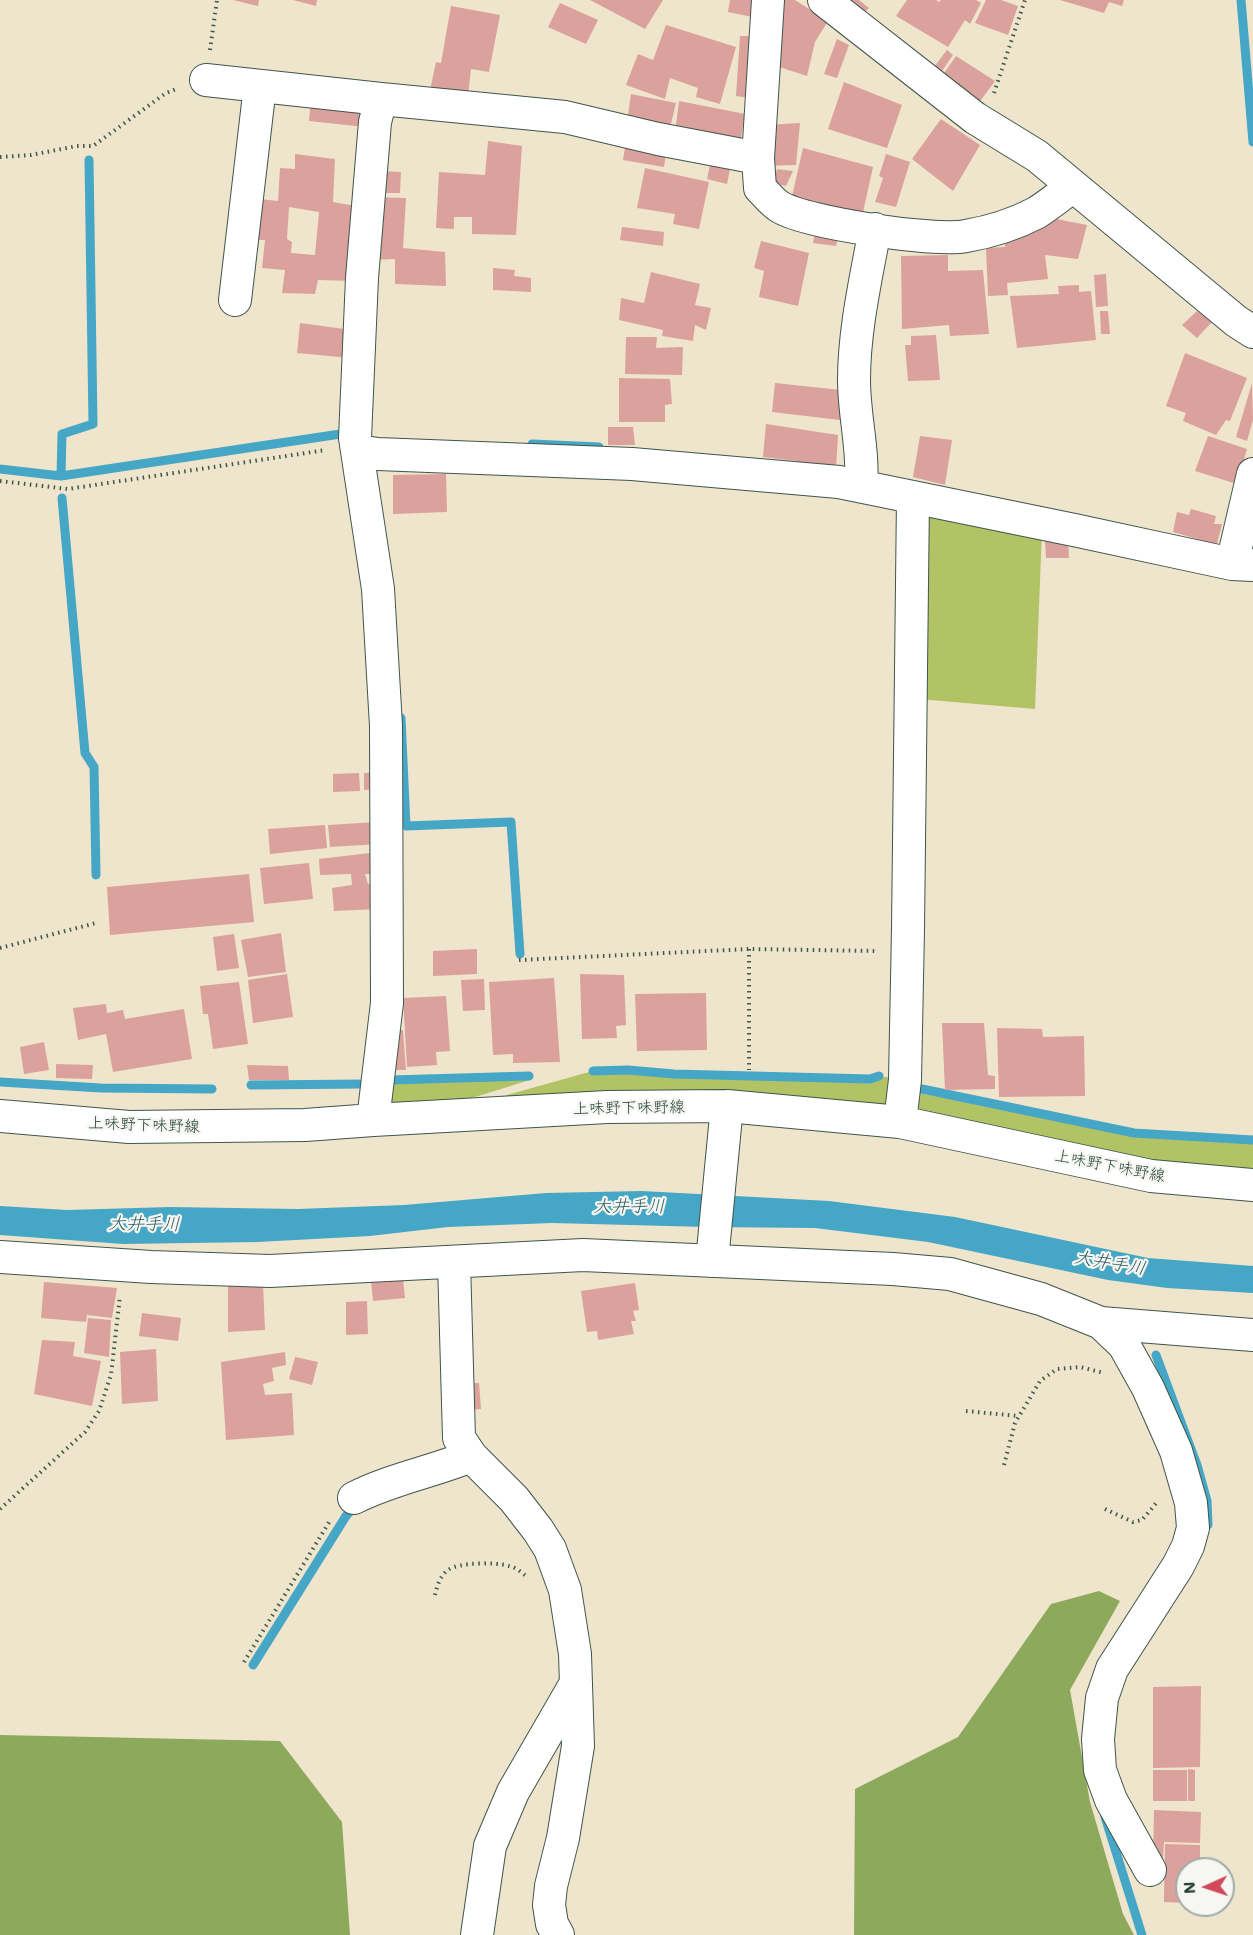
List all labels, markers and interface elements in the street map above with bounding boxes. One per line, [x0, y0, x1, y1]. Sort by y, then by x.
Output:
street label: 上味野下味野線 [573, 1097, 685, 1119]
street label: 上味野下味野線 [88, 1113, 200, 1137]
street label: 上味野下味野線 [1053, 1146, 1167, 1186]
water label: 大井手川 [593, 1195, 665, 1217]
water label: 大井手川 [108, 1213, 180, 1235]
water label: 大井手川 [1073, 1246, 1147, 1280]
north arrow [1175, 1857, 1235, 1917]
text: N [1178, 1881, 1199, 1894]

